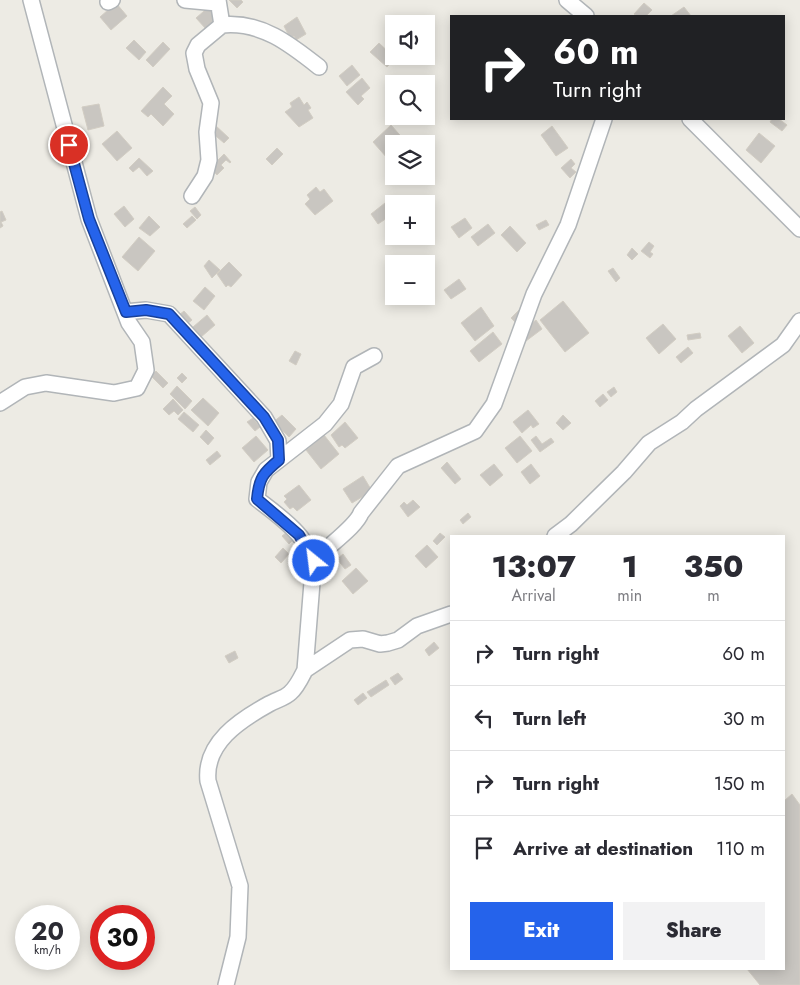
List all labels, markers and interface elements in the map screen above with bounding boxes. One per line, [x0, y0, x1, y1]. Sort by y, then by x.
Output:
map controls [385, 15, 435, 305]
button: sound [385, 15, 435, 65]
text: 60 m [553, 27, 639, 77]
icon: right [470, 35, 535, 100]
text: Turn right [553, 73, 641, 105]
button: search [385, 75, 435, 125]
pin [48, 124, 90, 166]
icon: arrive [55, 131, 83, 159]
button: layers [385, 135, 435, 185]
button: + [385, 195, 435, 245]
button: − [385, 255, 435, 305]
position arrow [287, 534, 339, 586]
text: 13:07 [491, 545, 576, 588]
text: 1 [622, 545, 638, 588]
text: 350 [684, 545, 743, 588]
text: Arrival [512, 584, 556, 607]
text: min [617, 584, 642, 607]
text: m [707, 584, 720, 607]
icon: right [470, 639, 498, 667]
text: Turn right [513, 640, 599, 667]
text: 60 m [722, 640, 765, 667]
icon: left [470, 704, 498, 732]
text: Turn left [513, 705, 586, 732]
text: 30 m [723, 705, 765, 732]
icon: right [470, 769, 498, 797]
text: Turn right [513, 770, 599, 797]
text: 150 m [714, 770, 765, 797]
icon: arrive [470, 834, 498, 862]
text: Arrive at destination [513, 835, 693, 862]
text: 110 m [716, 835, 765, 862]
button: Exit [470, 902, 613, 960]
button: Share [623, 902, 765, 960]
speed limit sign: 30 [90, 905, 155, 970]
text: 20 [31, 913, 64, 949]
text: km/h [34, 941, 61, 959]

